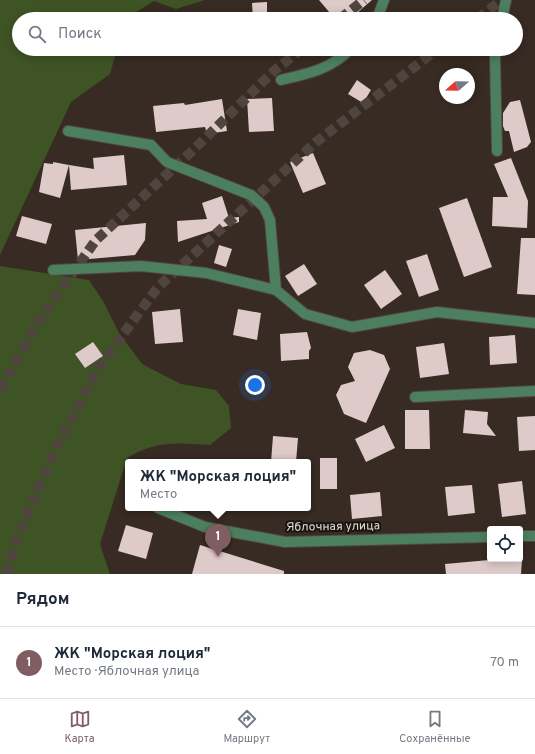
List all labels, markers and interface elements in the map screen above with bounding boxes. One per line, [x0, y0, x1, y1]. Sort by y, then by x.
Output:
search box [12, 12, 523, 56]
icon: search [26, 23, 48, 45]
text: Поиск [58, 25, 102, 44]
north arrow [439, 68, 475, 104]
your location [245, 375, 265, 395]
popup [125, 459, 311, 511]
text: ЖК "Морская лоция" [140, 468, 296, 487]
text: Место [140, 487, 177, 503]
street label: Яблочная улица [286, 518, 380, 536]
pin: 1 [205, 524, 231, 557]
map controls [487, 526, 523, 562]
button: locate [487, 526, 523, 562]
text: Рядом [16, 589, 69, 611]
text: ЖК "Морская лоция" [54, 645, 210, 664]
text: 1 [26, 655, 32, 671]
text: 70 m [490, 655, 519, 671]
text: Место · Яблочная улица [54, 664, 199, 680]
tab: Карта [64, 708, 95, 746]
tab: Маршрут [223, 708, 270, 746]
tab: Сохранённые [399, 708, 471, 746]

